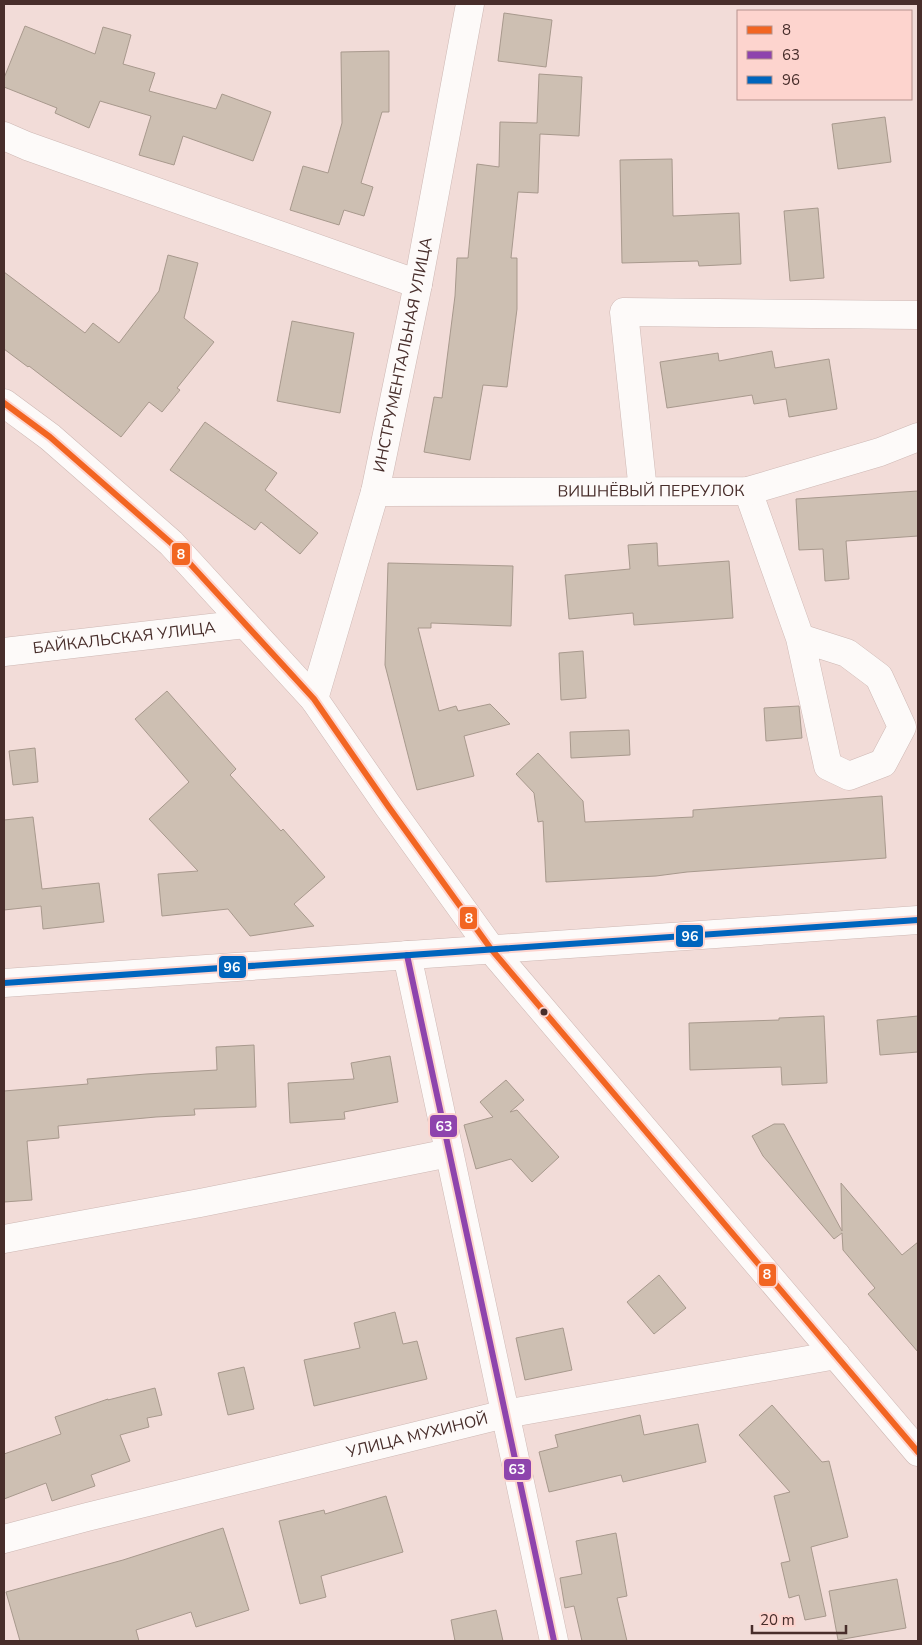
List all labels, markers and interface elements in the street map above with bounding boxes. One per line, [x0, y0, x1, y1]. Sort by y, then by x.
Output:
legend [737, 10, 912, 100]
text: 8 [782, 20, 791, 40]
text: 63 [782, 45, 800, 65]
text: 96 [782, 70, 800, 90]
street label: ИНСТРУМЕНТАЛЬНАЯ УЛИЦА [368, 235, 438, 474]
street label: ВИШНЁВЫЙ ПЕРЕУЛОК [557, 480, 745, 503]
line badge: 8 [171, 542, 191, 566]
text: 8 [177, 545, 185, 564]
street label: БАЙКАЛЬСКАЯ УЛИЦА [32, 616, 217, 660]
line badge: 8 [459, 906, 478, 930]
text: 8 [465, 909, 473, 928]
line badge: 96 [675, 924, 704, 948]
text: 96 [682, 927, 698, 946]
line badge: 96 [218, 955, 247, 979]
text: 96 [224, 958, 240, 977]
unlabelled marker [539, 1007, 549, 1017]
line badge: 63 [429, 1114, 458, 1138]
text: 63 [436, 1117, 452, 1136]
line badge: 8 [758, 1263, 777, 1287]
text: 8 [763, 1265, 771, 1284]
street label: УЛИЦА МУХИНОЙ [343, 1408, 490, 1464]
line badge: 63 [503, 1458, 532, 1481]
text: 63 [509, 1460, 525, 1479]
scale bar [752, 1602, 846, 1634]
text: 20 m [760, 1610, 795, 1630]

